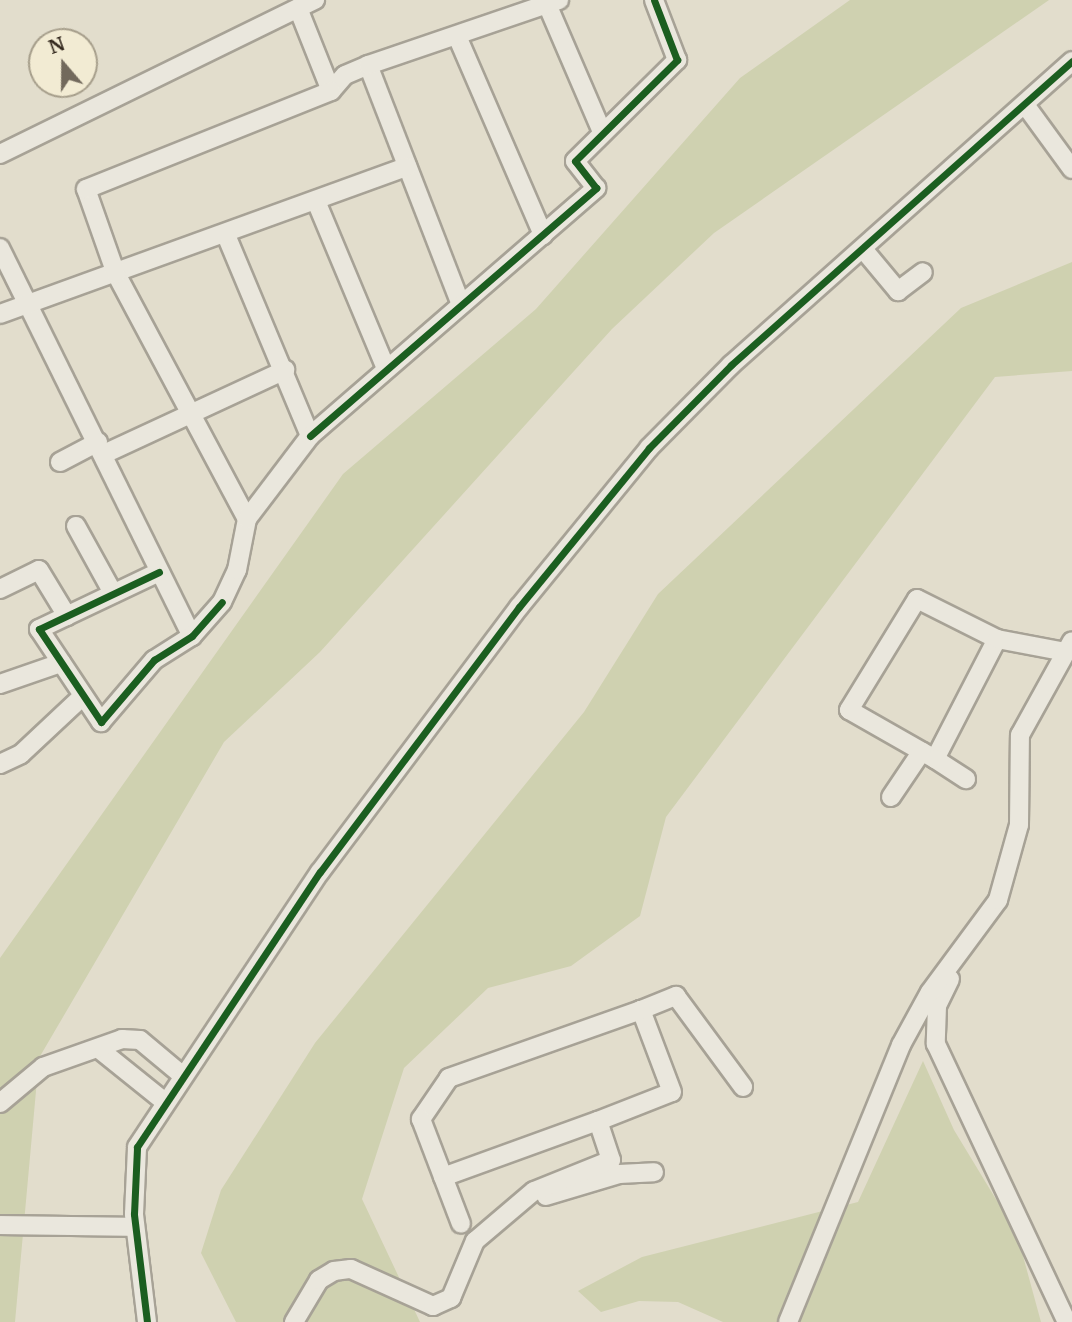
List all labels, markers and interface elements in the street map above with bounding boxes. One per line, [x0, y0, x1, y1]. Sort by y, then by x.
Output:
north arrow [28, 28, 98, 98]
text: N [45, 31, 68, 59]

